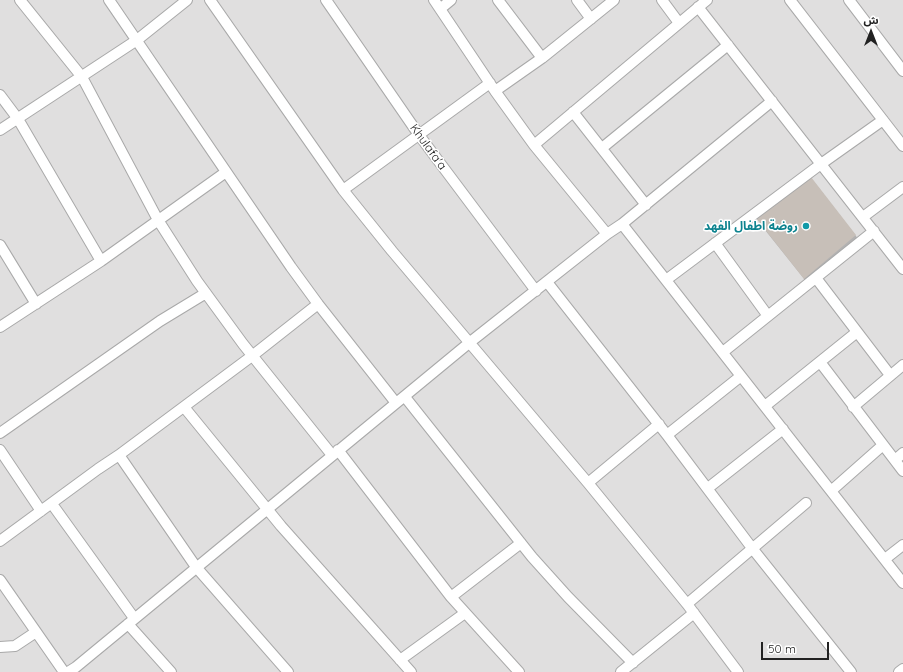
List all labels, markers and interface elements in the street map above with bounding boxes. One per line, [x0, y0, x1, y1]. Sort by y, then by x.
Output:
north arrow [851, 12, 891, 52]
text: ش [863, 13, 879, 27]
street label: Khulafa'a [407, 121, 449, 173]
place label: روضة اطفال الفهد [704, 219, 798, 233]
marker: روضة اطفال الفهد [801, 221, 811, 231]
scale bar [763, 634, 831, 660]
text: 50 m [768, 641, 796, 656]

